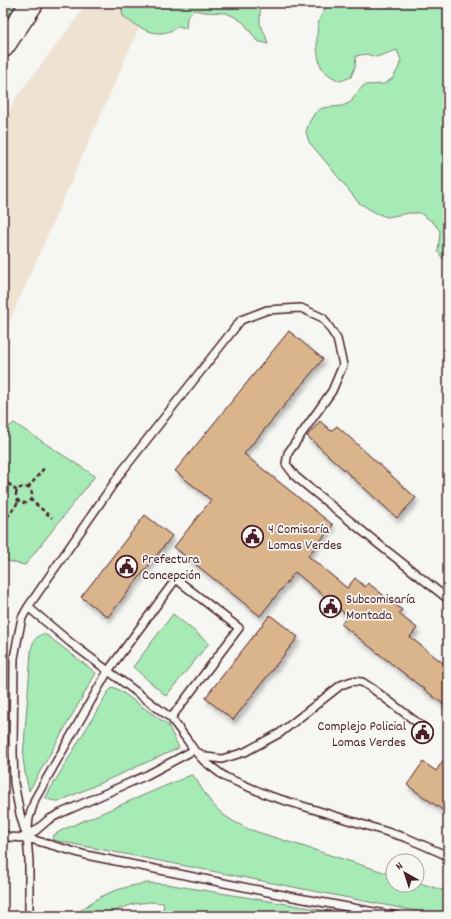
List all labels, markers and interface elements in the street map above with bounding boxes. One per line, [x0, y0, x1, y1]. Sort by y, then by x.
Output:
place label: 4 Comisaría Lomas Verdes [268, 520, 342, 556]
public building icon: 4 Comisaría Lomas Verdes [240, 523, 266, 549]
place label: Prefectura Concepción [142, 550, 201, 586]
public building icon: Prefectura Concepción [114, 553, 140, 579]
place label: Subcomisaría Montada [346, 590, 416, 626]
public building icon: Subcomisaría Montada [318, 593, 344, 619]
place label: Complejo Policial Lomas Verdes [318, 717, 407, 753]
public building icon: Complejo Policial Lomas Verdes [409, 720, 435, 746]
north arrow [385, 853, 425, 893]
text: N [393, 859, 408, 875]

